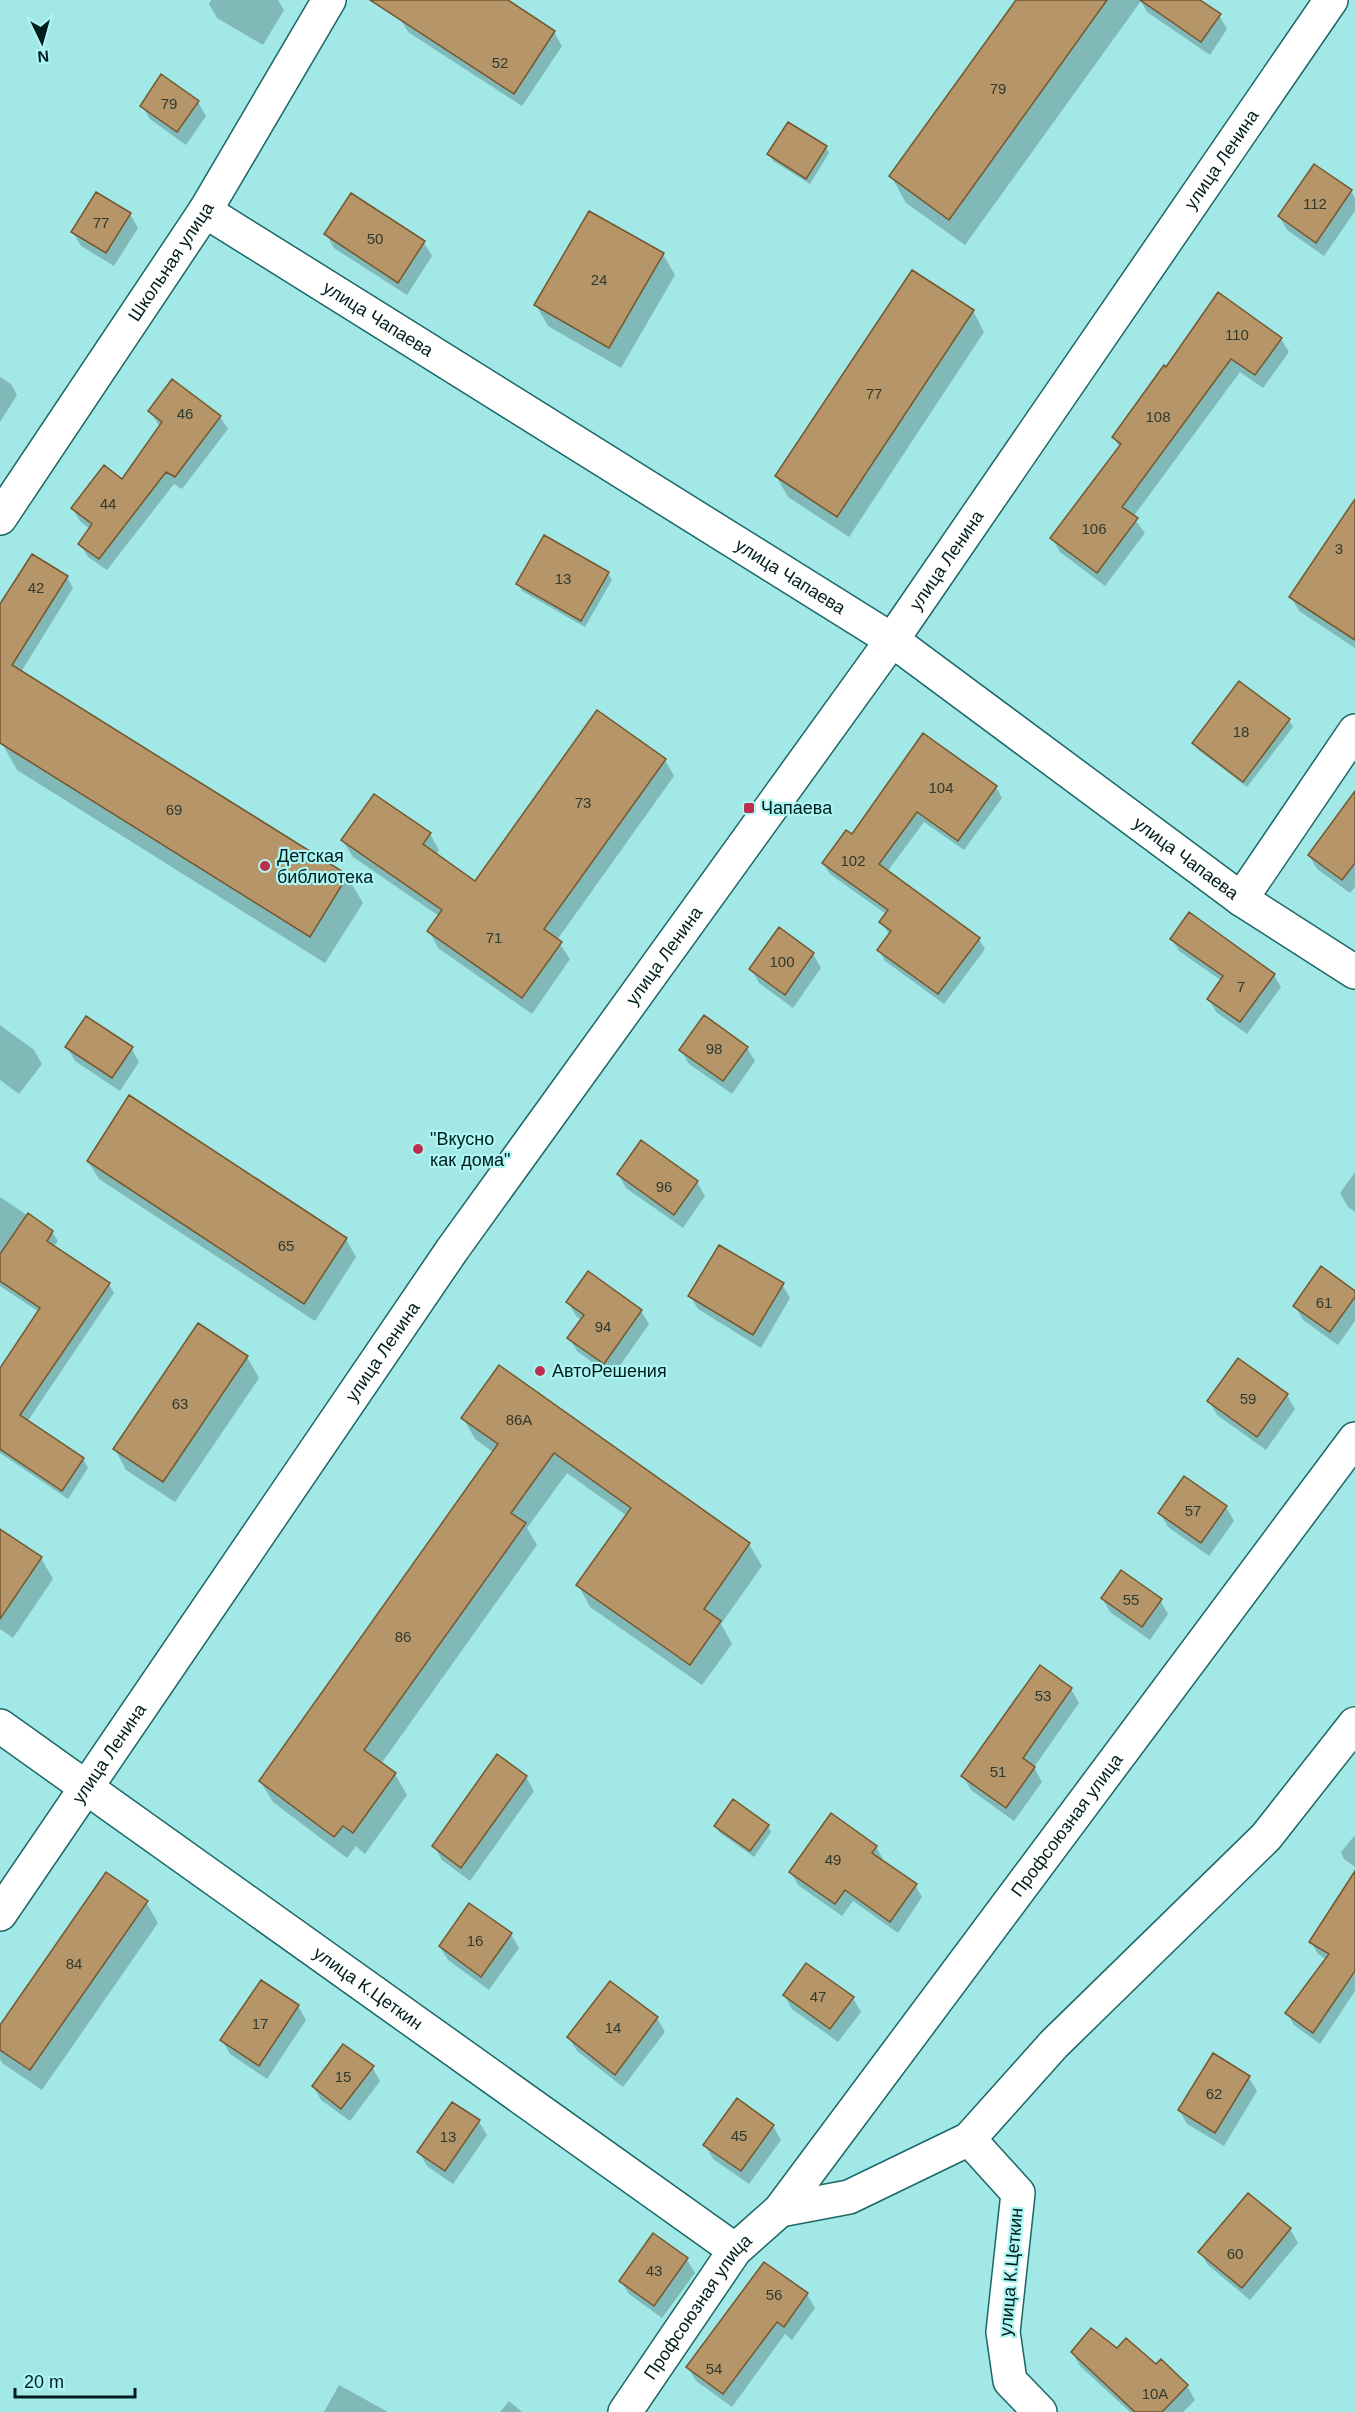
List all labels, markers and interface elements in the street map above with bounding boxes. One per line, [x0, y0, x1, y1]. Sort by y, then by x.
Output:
north arrow [12, 12, 72, 72]
text: N [37, 47, 50, 65]
house number: 52 [492, 54, 508, 71]
house number: 79 [990, 80, 1006, 97]
house number: 79 [161, 95, 177, 112]
street label: улица Ленина [1180, 105, 1263, 213]
house number: 112 [1303, 195, 1327, 212]
street label: Школьная улица [124, 198, 218, 325]
house number: 77 [93, 214, 109, 231]
house number: 50 [367, 230, 383, 247]
house number: 24 [591, 271, 607, 288]
street label: улица Чапаева [319, 277, 437, 361]
house number: 110 [1225, 326, 1249, 343]
house number: 77 [866, 385, 882, 402]
house number: 46 [177, 405, 193, 422]
house number: 108 [1145, 408, 1171, 425]
house number: 44 [100, 495, 116, 512]
street label: улица Ленина [906, 506, 988, 614]
house number: 106 [1081, 520, 1107, 537]
street label: улица Чапаева [732, 535, 850, 619]
house number: 3 [1335, 540, 1343, 557]
house number: 13 [555, 570, 571, 587]
house number: 42 [28, 579, 44, 596]
house number: 18 [1233, 723, 1249, 740]
house number: 104 [928, 779, 954, 796]
house number: 73 [575, 794, 591, 811]
place label: Чапаева [761, 798, 833, 818]
house number: 69 [166, 801, 182, 818]
marker: Чапаева [742, 801, 756, 815]
street label: улица Чапаева [1130, 813, 1243, 904]
place label: Детская библиотека [277, 846, 374, 887]
house number: 102 [840, 852, 866, 869]
marker: Детская библиотека [258, 859, 272, 873]
street label: улица Ленина [622, 902, 707, 1009]
house number: 71 [486, 929, 502, 946]
house number: 100 [769, 953, 795, 970]
house number: 7 [1237, 978, 1245, 995]
house number: 98 [706, 1040, 722, 1057]
place label: "Вкусно как дома" [430, 1129, 510, 1170]
marker: "Вкусно как дома" [411, 1142, 425, 1156]
house number: 96 [656, 1178, 672, 1195]
house number: 65 [278, 1237, 294, 1254]
house number: 61 [1316, 1294, 1332, 1311]
street label: улица Ленина [342, 1297, 424, 1406]
house number: 94 [595, 1318, 611, 1335]
place label: АвтоРешения [552, 1361, 667, 1381]
marker: АвтоРешения [533, 1364, 547, 1378]
house number: 59 [1240, 1390, 1256, 1407]
house number: 63 [172, 1395, 188, 1412]
house number: 86А [506, 1411, 532, 1428]
house number: 57 [1185, 1502, 1201, 1519]
house number: 55 [1123, 1591, 1139, 1608]
house number: 86 [395, 1628, 411, 1645]
house number: 53 [1035, 1687, 1051, 1704]
street label: улица Ленина [68, 1699, 151, 1807]
street label: Профсоюзная улица [1007, 1749, 1127, 1901]
house number: 51 [990, 1763, 1006, 1780]
house number: 49 [825, 1851, 841, 1868]
house number: 16 [467, 1932, 483, 1949]
street label: улица К.Цеткин [310, 1943, 426, 2034]
house number: 84 [66, 1955, 82, 1972]
house number: 47 [810, 1988, 826, 2005]
house number: 17 [252, 2015, 268, 2032]
house number: 14 [605, 2019, 621, 2036]
house number: 15 [335, 2068, 351, 2085]
house number: 62 [1206, 2085, 1222, 2102]
house number: 45 [731, 2127, 747, 2144]
house number: 13 [440, 2128, 456, 2145]
street label: улица К.Цеткин [995, 2207, 1027, 2337]
street label: Профсоюзная улица [640, 2229, 756, 2383]
house number: 60 [1227, 2245, 1243, 2262]
house number: 43 [646, 2262, 662, 2279]
house number: 56 [766, 2286, 782, 2303]
house number: 54 [706, 2360, 722, 2377]
scale bar [15, 2361, 135, 2399]
text: 20 m [24, 2372, 64, 2392]
house number: 10А [1142, 2385, 1168, 2402]

